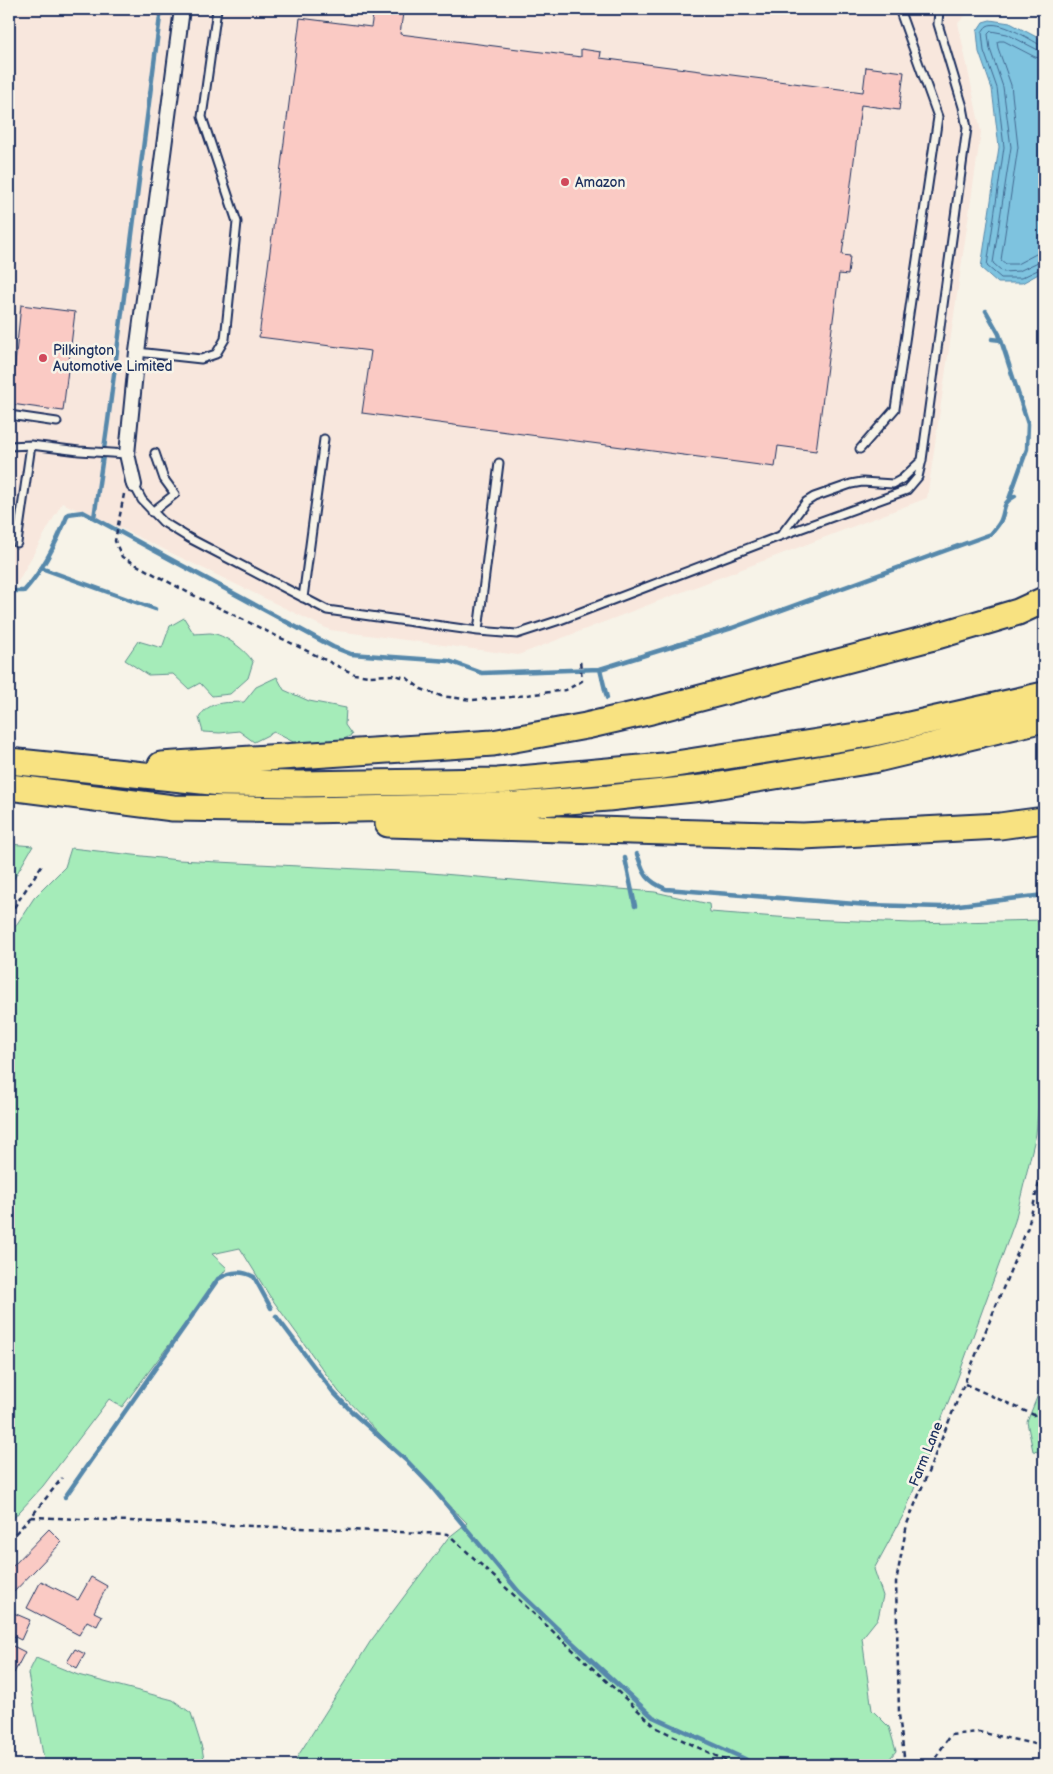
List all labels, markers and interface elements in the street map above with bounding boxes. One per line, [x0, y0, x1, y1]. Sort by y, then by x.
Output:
place label: Amazon [575, 174, 626, 191]
marker: Amazon [559, 176, 571, 188]
place label: Pilkington Automotive Limited [53, 342, 173, 375]
marker: Pilkington Automotive Limited [37, 352, 49, 364]
street label: Farm Lane [905, 1419, 947, 1489]

